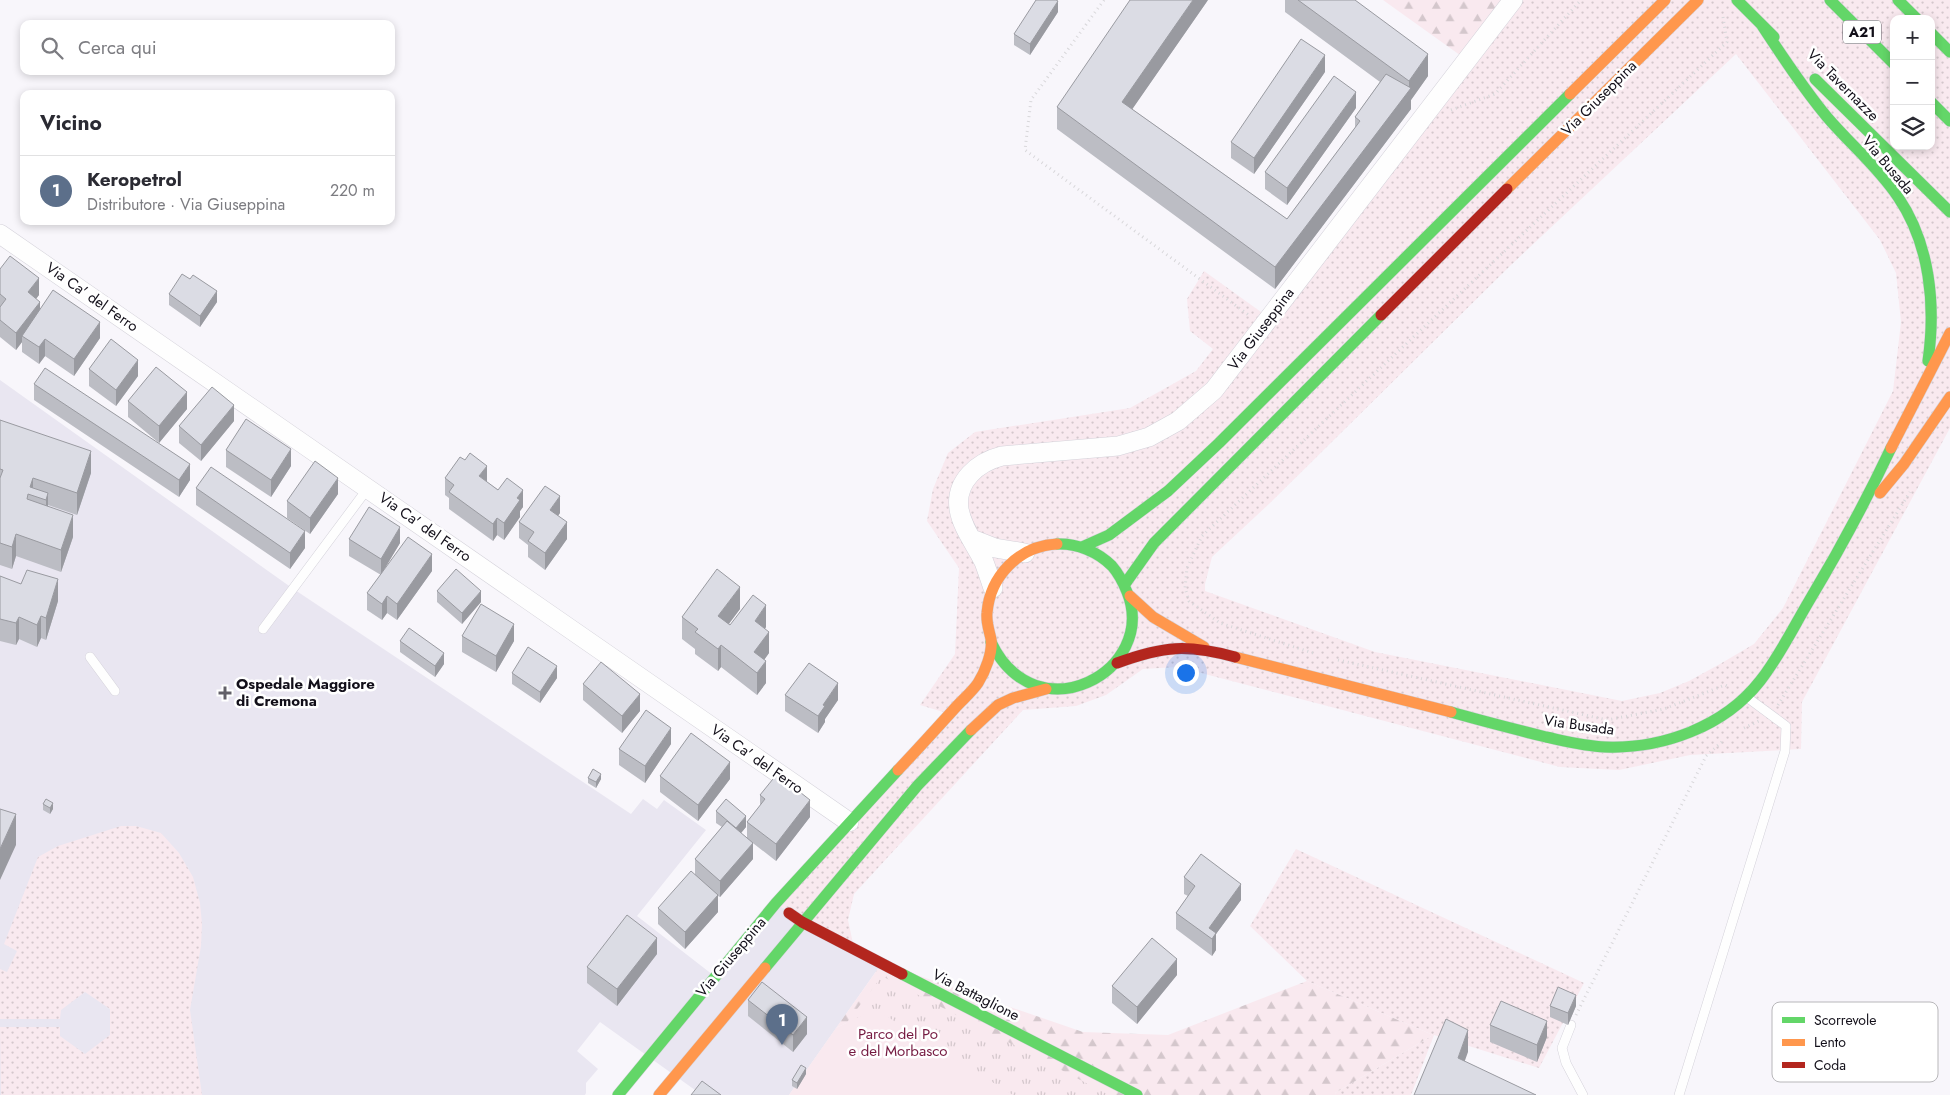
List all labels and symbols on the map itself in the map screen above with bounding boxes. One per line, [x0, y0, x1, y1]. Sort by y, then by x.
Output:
road number: A21 [1843, 21, 1881, 44]
street label: Via Tavernazze [1802, 44, 1884, 126]
street label: Via Giuseppina [1556, 55, 1642, 141]
street label: Via Busada [1857, 131, 1919, 199]
street label: Via Ca' del Ferro [41, 257, 143, 337]
street label: Via Giuseppina [1222, 283, 1300, 375]
street label: Via Ca' del Ferro [374, 487, 476, 567]
your location [1173, 660, 1199, 686]
place label: Ospedale Maggiore di Cremona [236, 673, 375, 712]
marker: Ospedale Maggiore di Cremona [218, 686, 232, 700]
street label: Via Busada [1542, 709, 1616, 741]
street label: Via Ca' del Ferro [706, 719, 808, 799]
street label: Via Giuseppina [691, 912, 771, 1002]
street label: Via Battaglione [929, 964, 1024, 1027]
legend [1772, 1002, 1938, 1082]
pin: 1 [766, 1004, 798, 1045]
text: Scorrevole [1814, 1010, 1876, 1030]
park label: Parco del Po e del Morbasco [848, 1023, 948, 1062]
text: Lento [1814, 1032, 1846, 1052]
text: Coda [1814, 1055, 1846, 1075]

